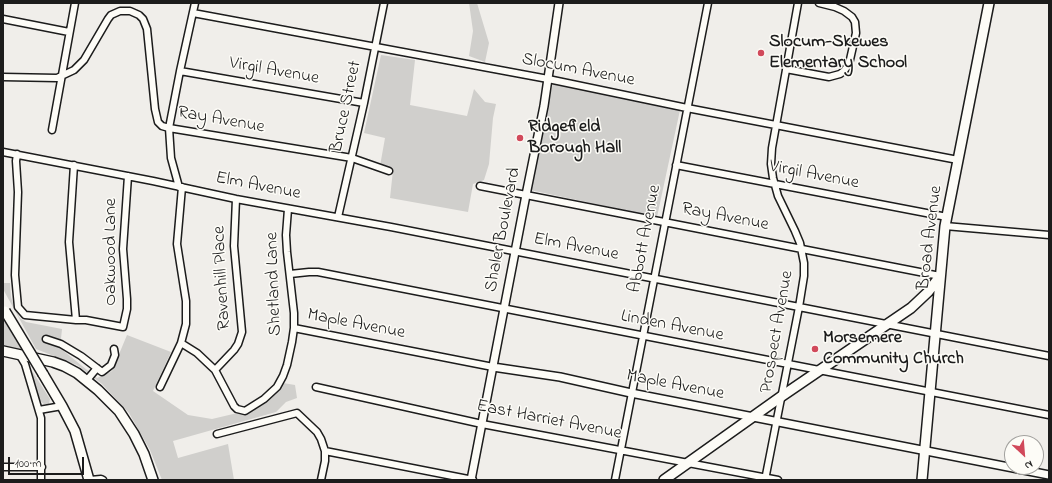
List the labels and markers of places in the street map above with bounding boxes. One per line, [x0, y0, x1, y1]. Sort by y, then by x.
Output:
place label: Slocum-Skewes Elementary School [769, 32, 907, 74]
marker: Slocum-Skewes Elementary School [756, 48, 766, 58]
place label: Ridgefield Borough Hall [528, 117, 621, 160]
marker: Ridgefield Borough Hall [515, 133, 525, 143]
place label: Morsemere Community Church [823, 328, 964, 370]
marker: Morsemere Community Church [810, 344, 820, 354]

